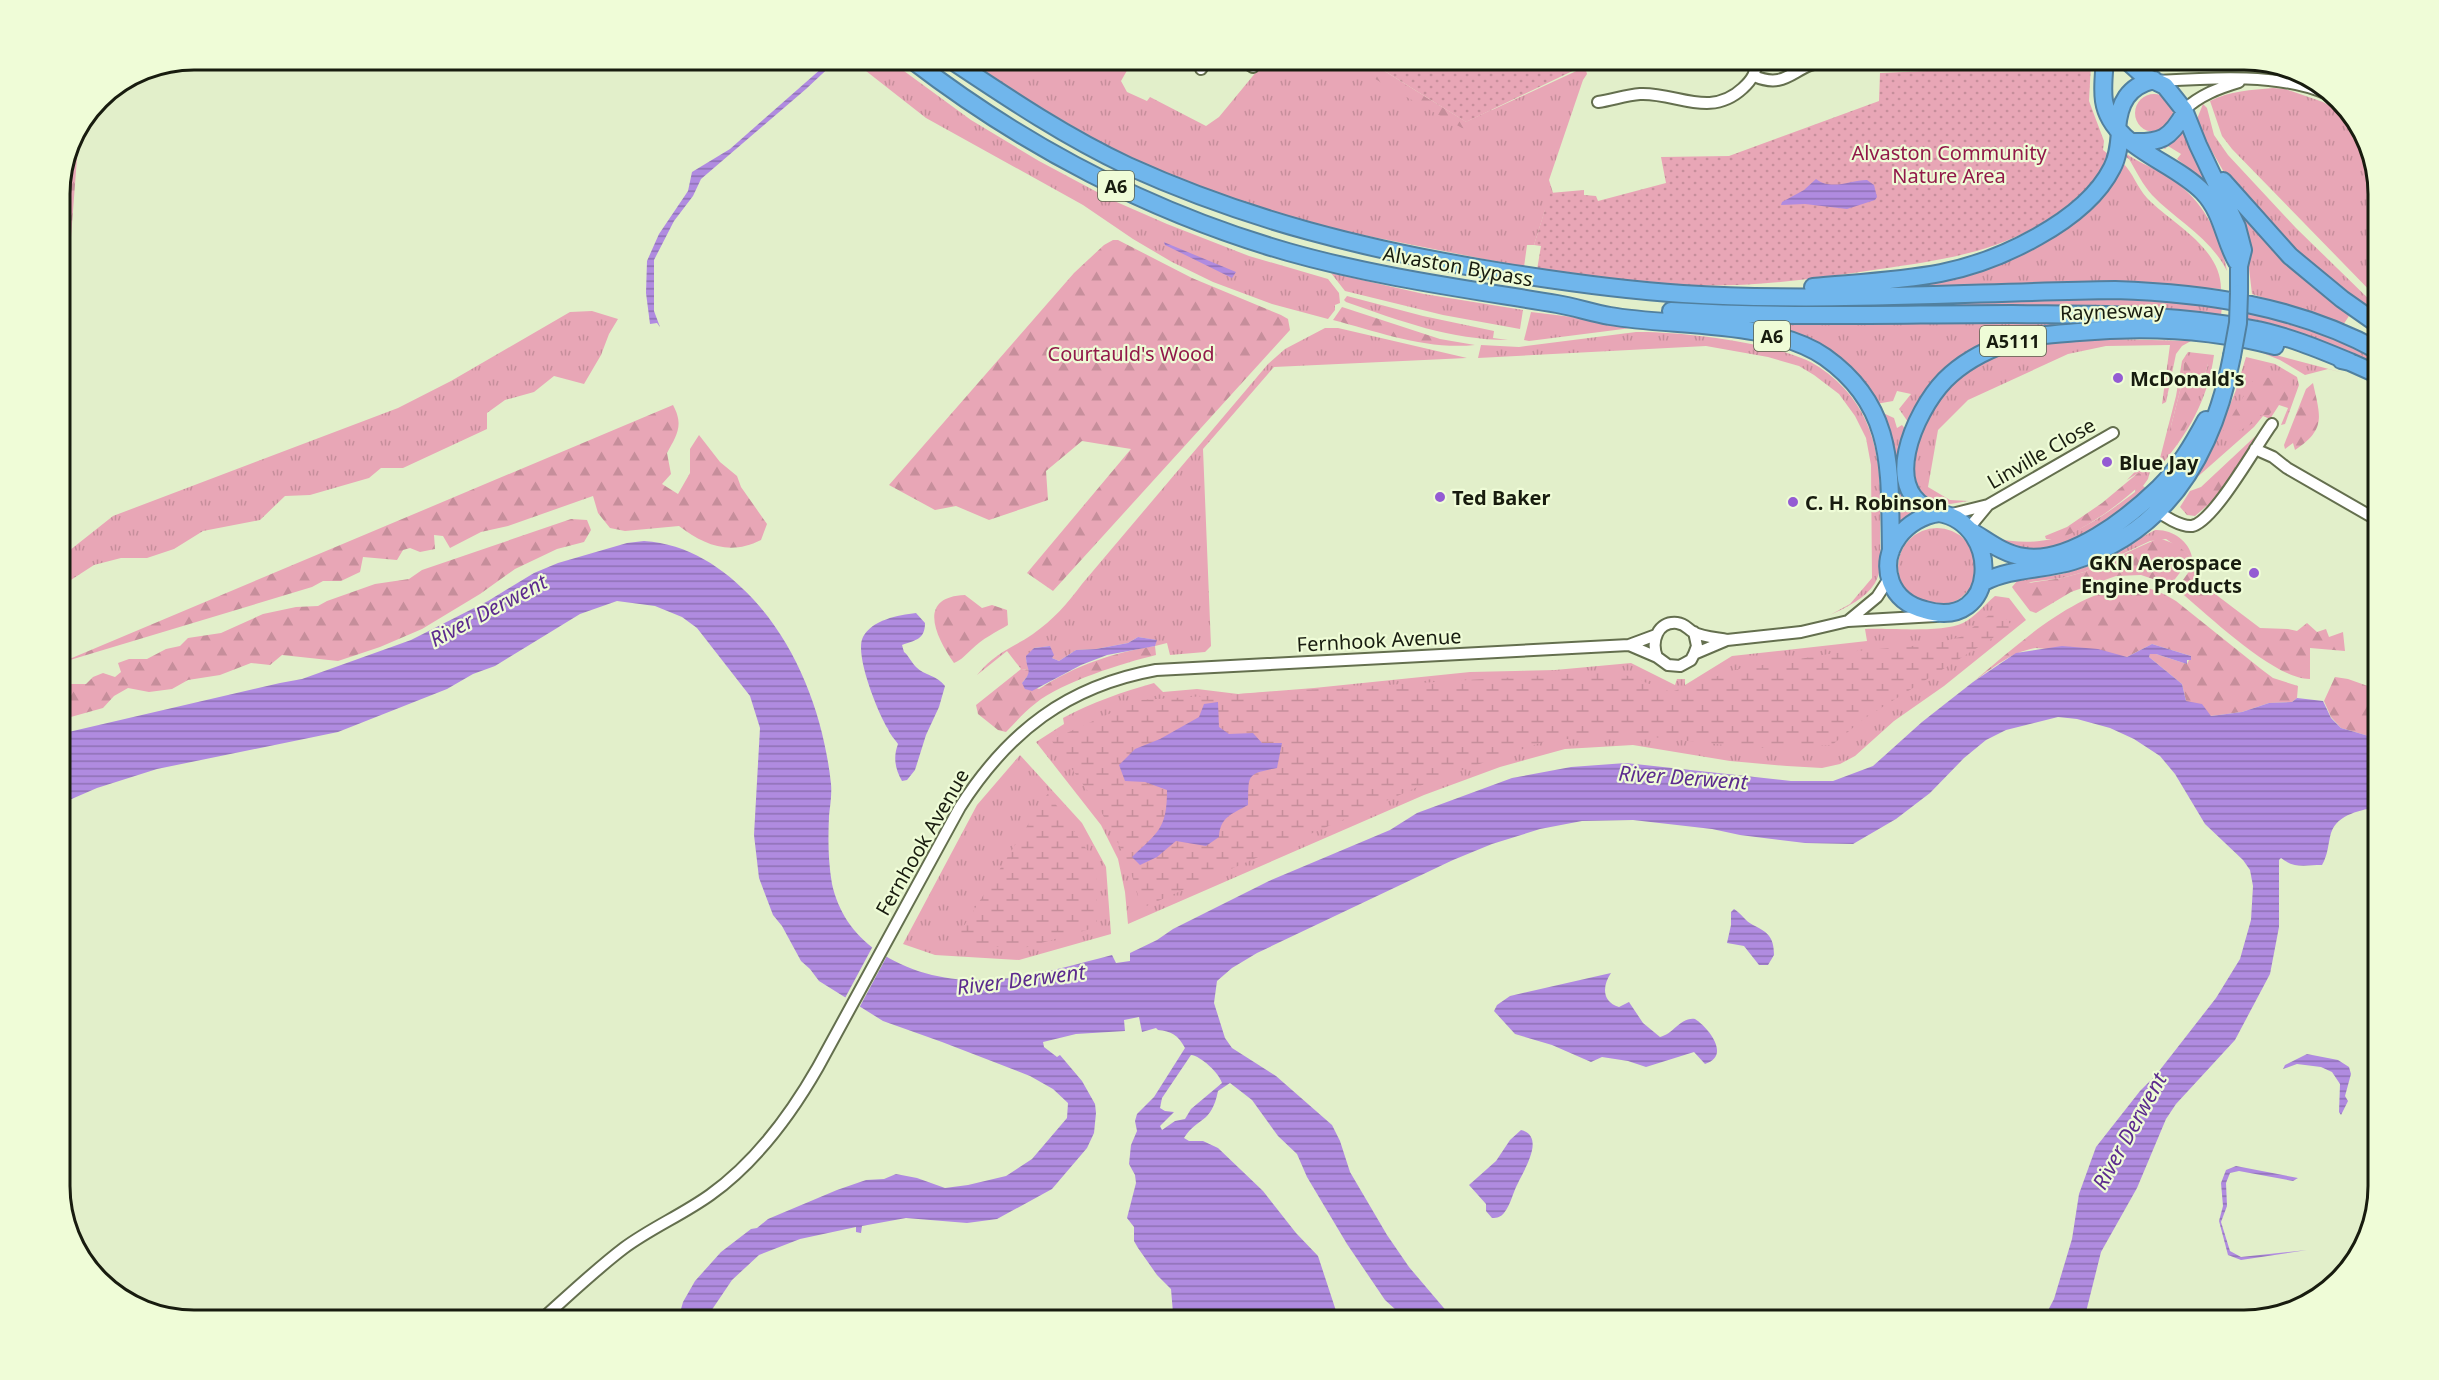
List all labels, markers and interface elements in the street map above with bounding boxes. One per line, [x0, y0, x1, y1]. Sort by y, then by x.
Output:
park label: Alvaston Community Nature Area [1851, 139, 2047, 189]
road number: A6 [1098, 171, 1134, 201]
street label: Alvaston Bypass [1381, 240, 1535, 292]
street label: Raynesway [2059, 296, 2165, 326]
road number: A6 [1754, 321, 1790, 351]
road number: A5111 [1980, 326, 2046, 356]
park label: Courtauld's Wood [1048, 340, 1215, 367]
place label: McDonald's [2130, 365, 2245, 392]
marker: McDonald's [2111, 371, 2125, 385]
street label: Linville Close [1982, 411, 2100, 495]
place label: Blue Jay [2119, 449, 2199, 476]
marker: Blue Jay [2100, 455, 2114, 469]
place label: Ted Baker [1452, 484, 1551, 511]
place label: C. H. Robinson [1805, 489, 1948, 516]
marker: Ted Baker [1433, 490, 1447, 504]
marker: C. H. Robinson [1786, 495, 1800, 509]
place label: GKN Aerospace Engine Products [2081, 549, 2242, 599]
marker: GKN Aerospace Engine Products [2247, 566, 2261, 580]
water label: River Derwent [424, 567, 553, 653]
street label: Fernhook Avenue [1296, 622, 1462, 658]
water label: River Derwent [1618, 759, 1749, 796]
street label: Fernhook Avenue [869, 764, 975, 920]
water label: River Derwent [955, 957, 1088, 1001]
water label: River Derwent [2085, 1067, 2173, 1194]

